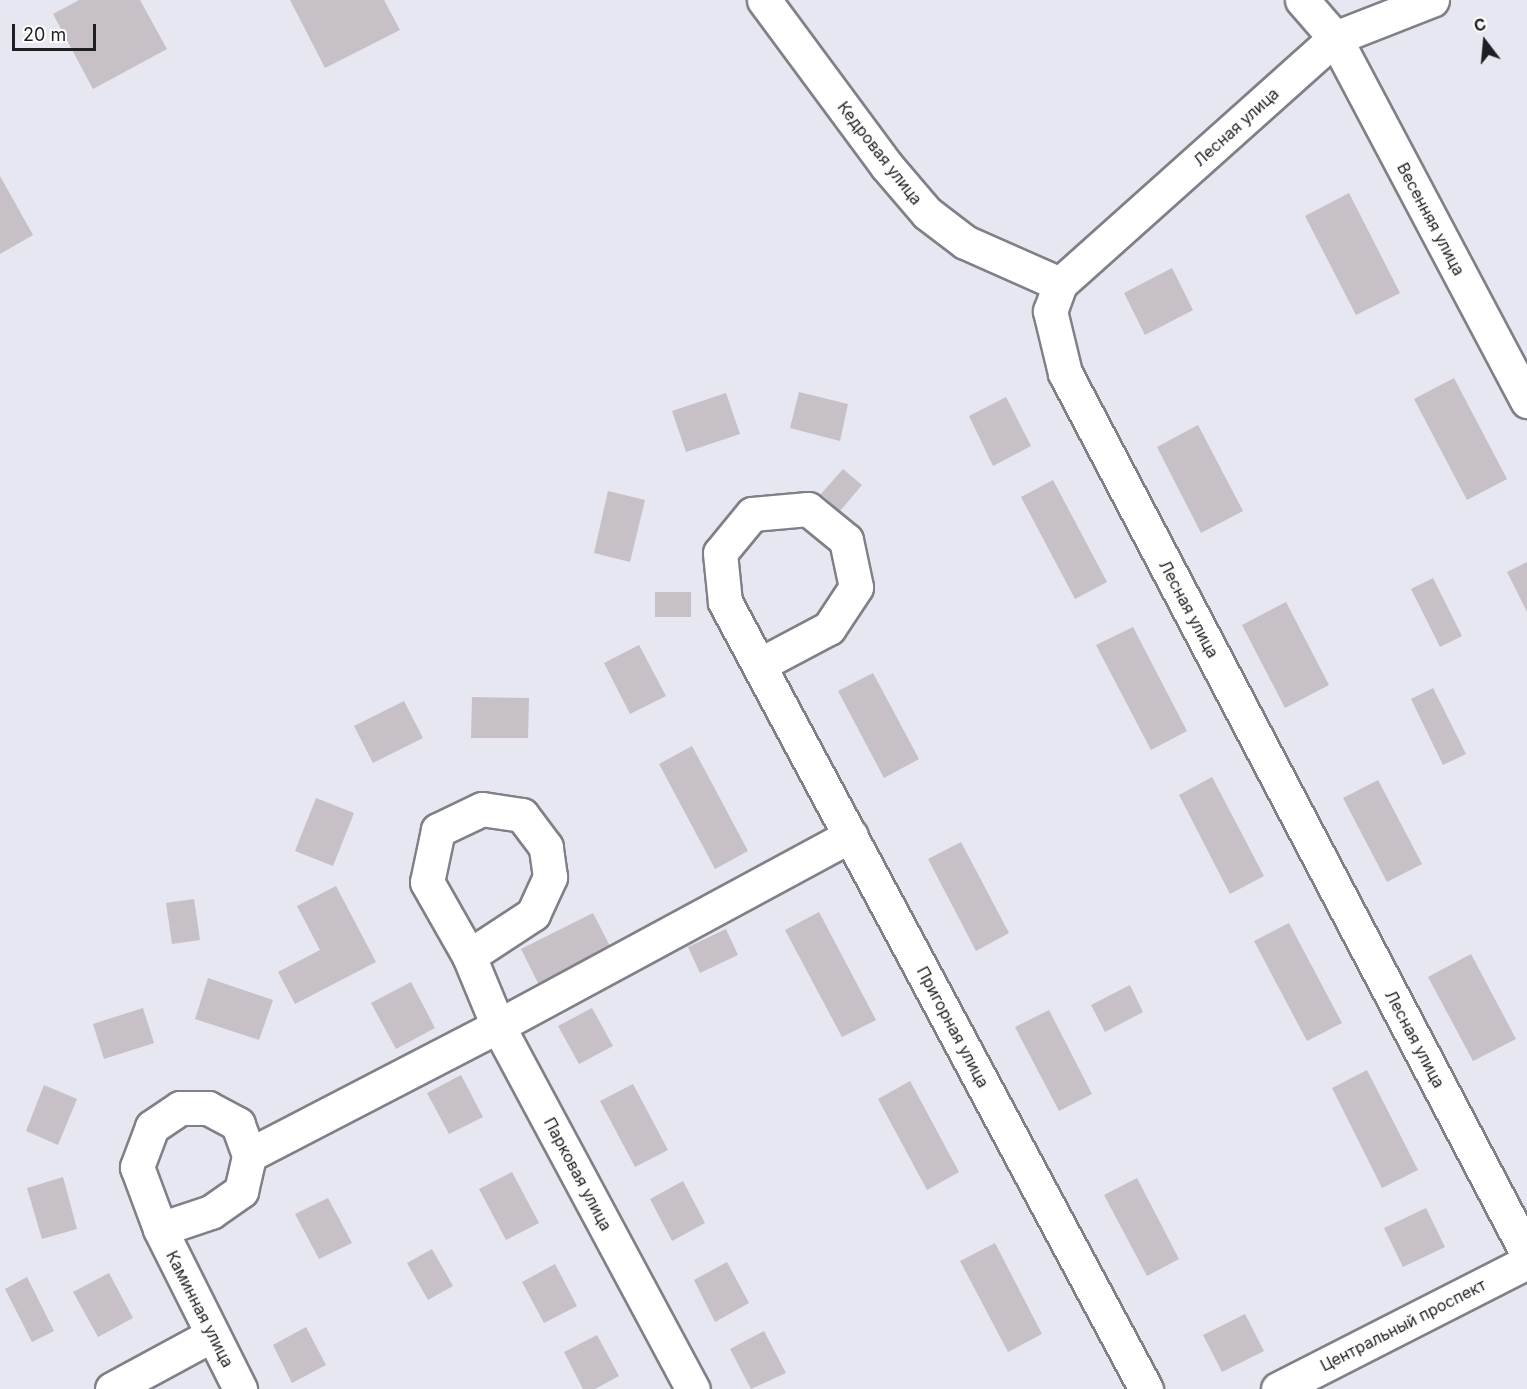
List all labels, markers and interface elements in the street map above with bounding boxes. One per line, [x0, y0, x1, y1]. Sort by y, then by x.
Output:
scale bar [15, 12, 99, 50]
north arrow [1455, 12, 1515, 72]
text: С [1472, 13, 1488, 36]
text: 20 m [23, 24, 66, 45]
street label: Лесная улица [1190, 84, 1282, 170]
street label: Кедровая улица [834, 98, 926, 208]
street label: Весенняя улица [1393, 159, 1469, 279]
street label: Лесная улица [1155, 557, 1223, 661]
street label: Пригорная улица [913, 963, 993, 1091]
street label: Лесная улица [1381, 987, 1449, 1091]
street label: Парковая улица [540, 1114, 616, 1234]
street label: Каминная улица [162, 1248, 238, 1370]
street label: Центральный проспект [1317, 1275, 1489, 1375]

